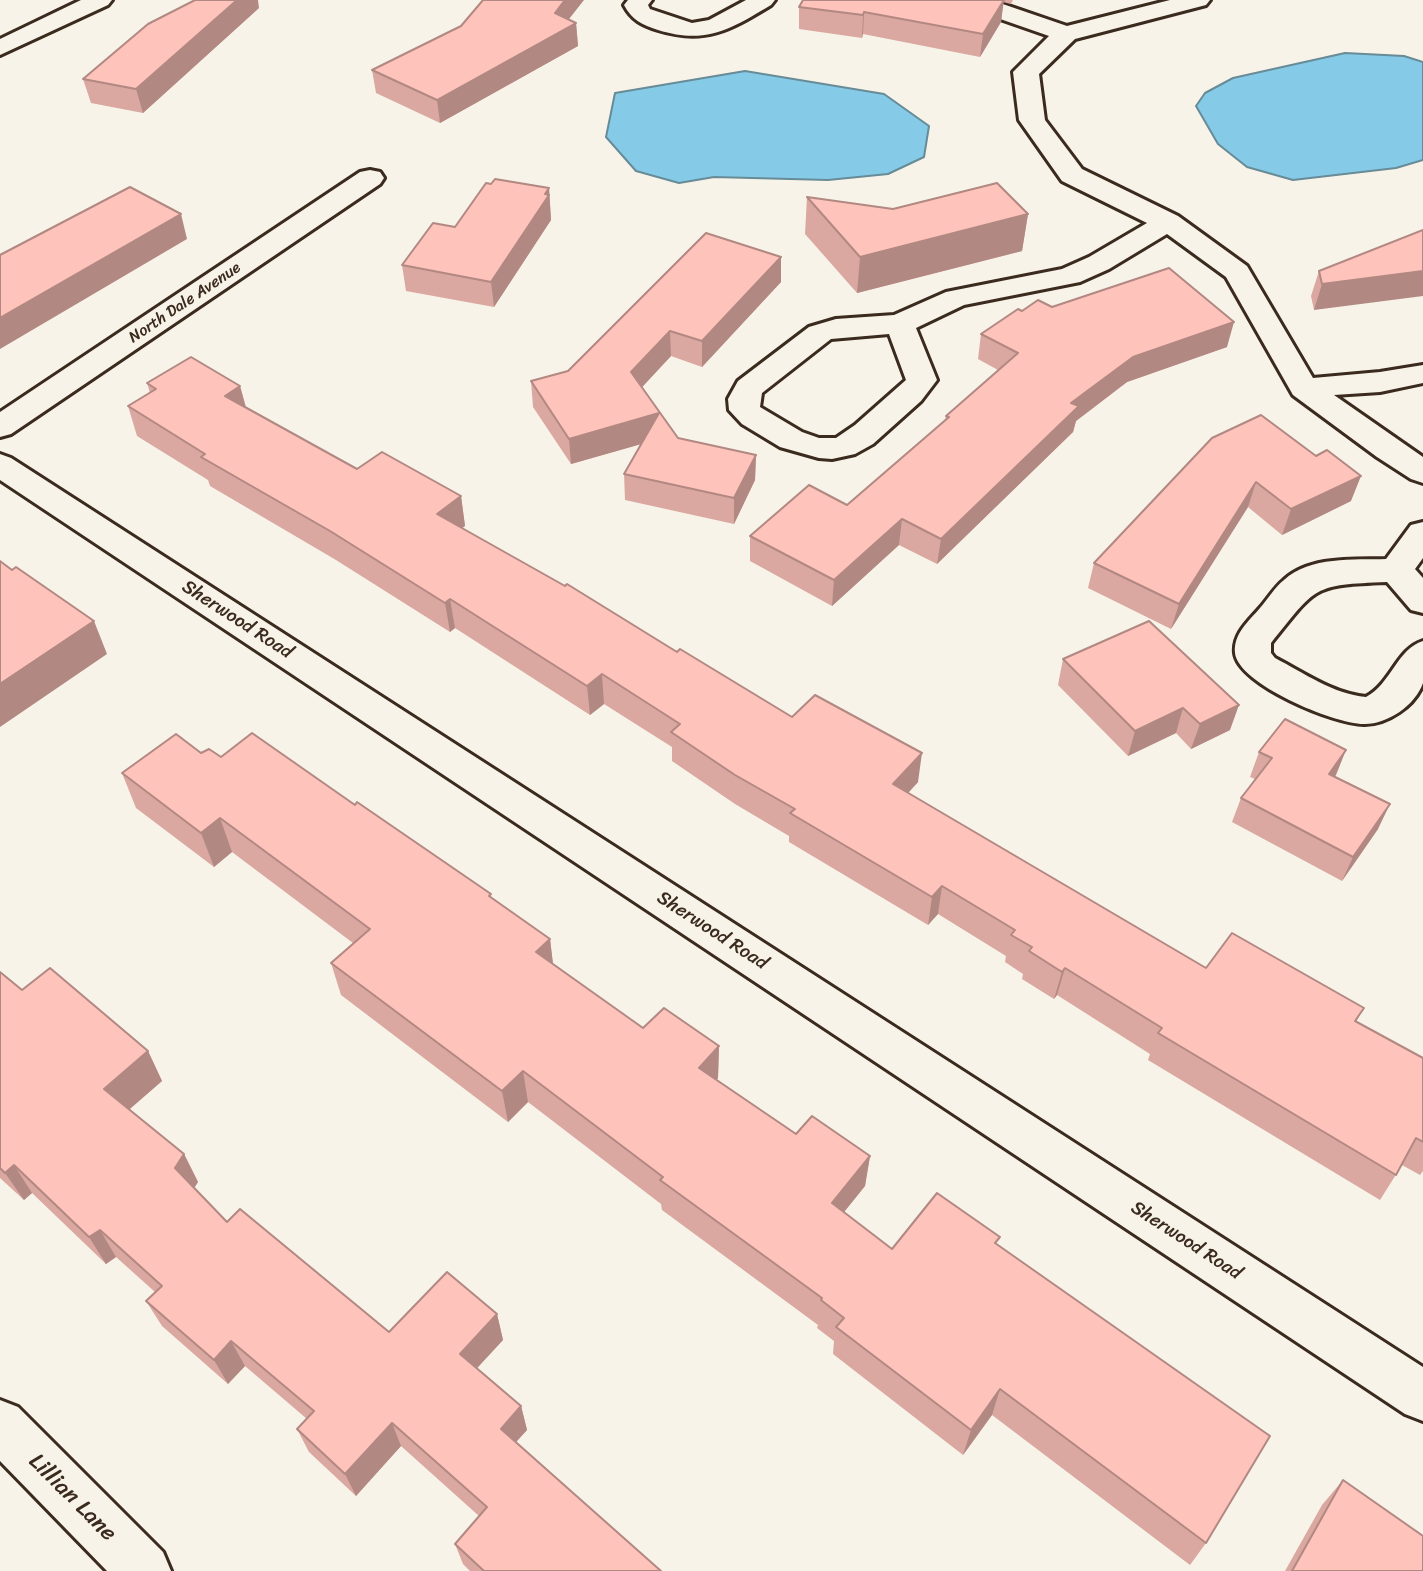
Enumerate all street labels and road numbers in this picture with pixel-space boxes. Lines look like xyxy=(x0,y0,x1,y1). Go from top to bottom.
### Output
street label: North Dale Avenue xyxy=(125,258,245,348)
street label: Sherwood Road xyxy=(177,576,297,664)
street label: Sherwood Road xyxy=(652,887,772,975)
street label: Sherwood Road xyxy=(1126,1197,1246,1285)
street label: Lillian Lane xyxy=(22,1448,122,1548)

